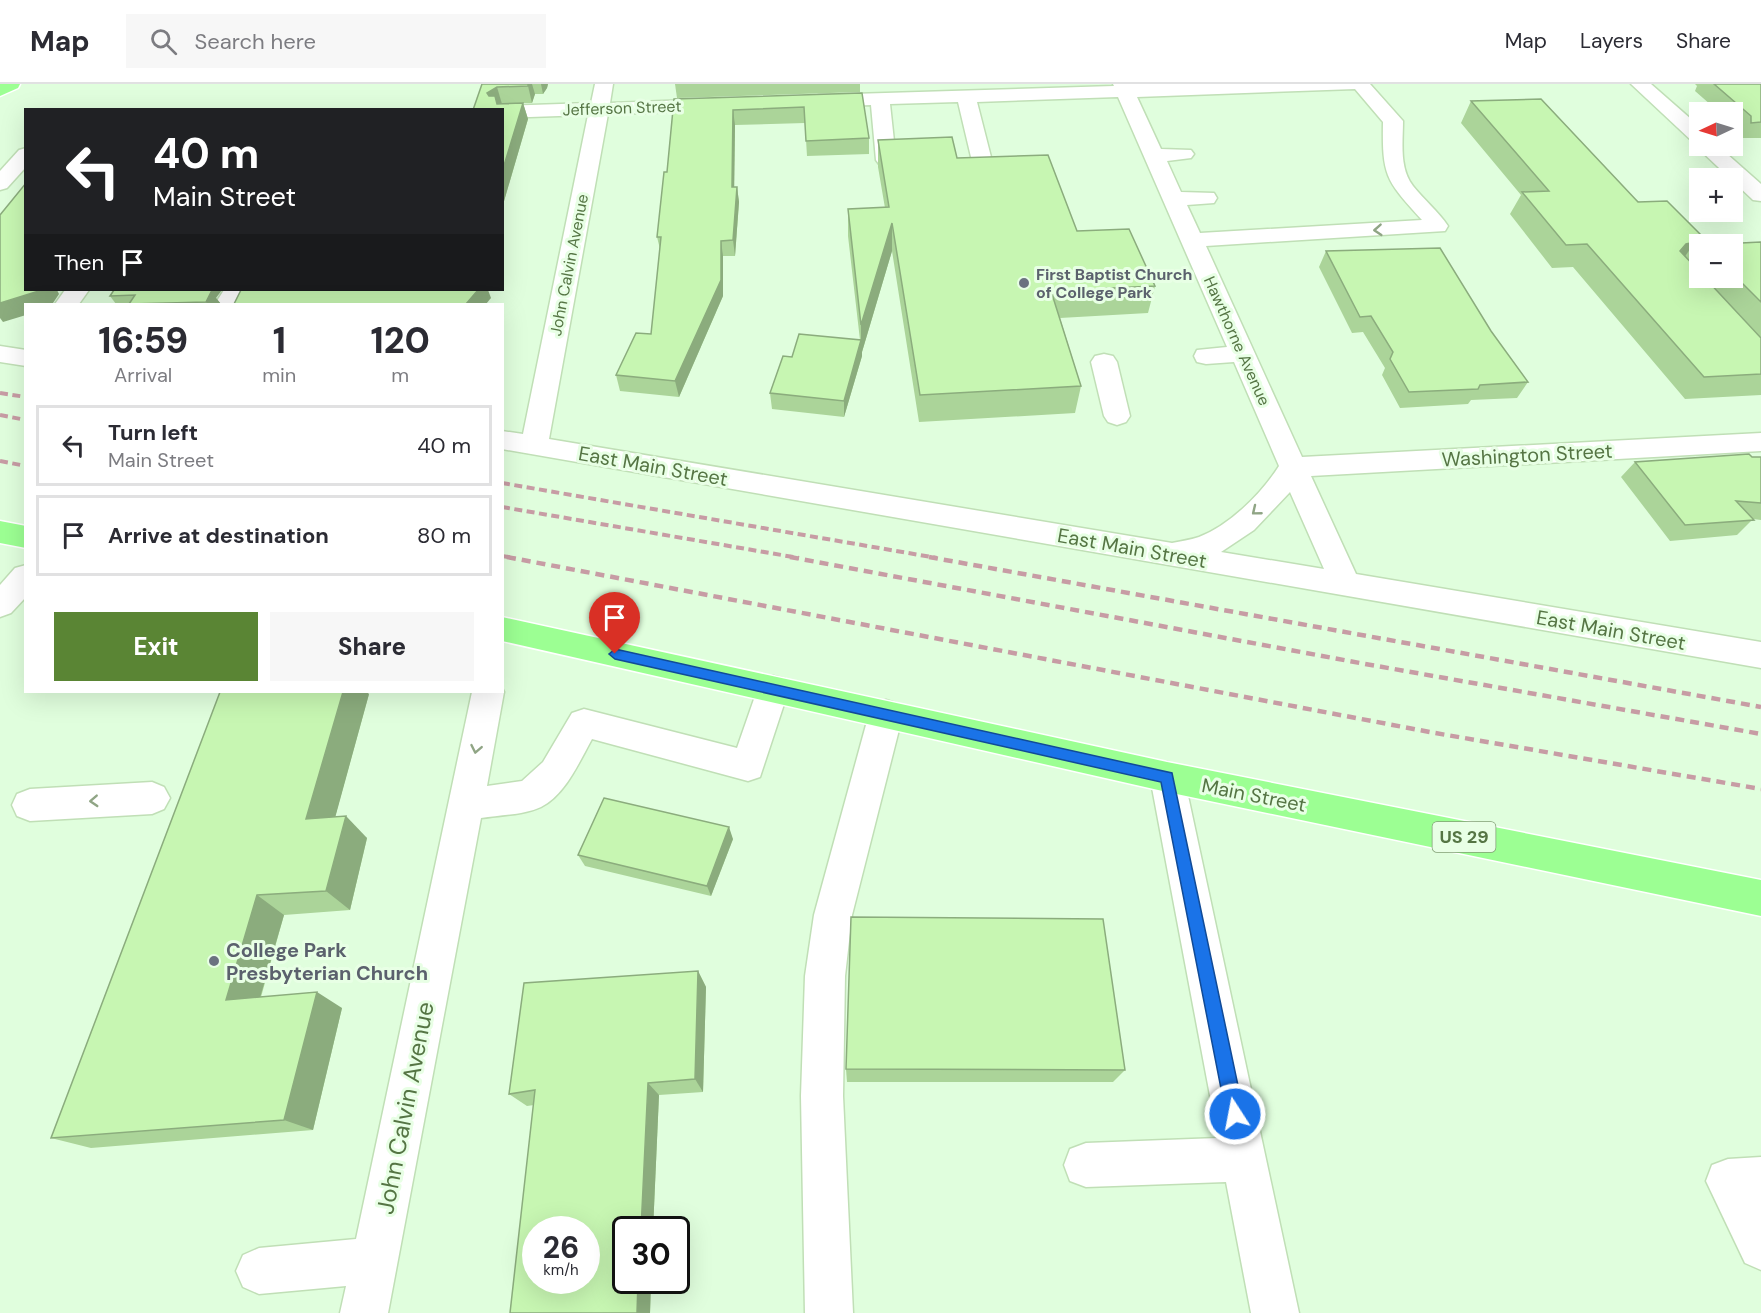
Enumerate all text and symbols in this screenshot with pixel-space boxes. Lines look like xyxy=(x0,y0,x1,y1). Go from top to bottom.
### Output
search box xyxy=(126,14,546,68)
text: Map xyxy=(30,23,90,60)
icon: search xyxy=(147,25,180,58)
text: Search here xyxy=(195,27,316,56)
text: Map xyxy=(1505,27,1547,55)
text: Layers xyxy=(1580,27,1643,55)
text: Share xyxy=(1676,27,1731,55)
street label: Jefferson Street xyxy=(562,95,682,121)
north arrow xyxy=(1689,102,1743,156)
map controls xyxy=(1689,102,1743,288)
text: 40 m xyxy=(153,126,259,181)
icon: left xyxy=(54,132,132,210)
button: + xyxy=(1689,168,1743,222)
text: Main Street xyxy=(153,179,296,214)
street label: John Calvin Avenue xyxy=(545,192,593,338)
one-way arrow xyxy=(1374,223,1383,236)
button: − xyxy=(1689,234,1743,288)
icon: arrive xyxy=(116,246,149,279)
text: Then xyxy=(54,248,104,277)
place label: First Baptist Church of College Park xyxy=(1036,264,1192,303)
street label: Hawthorne Avenue xyxy=(1199,273,1275,409)
marker: First Baptist Church of College Park xyxy=(1017,276,1031,290)
text: 16:59 xyxy=(98,317,188,364)
text: 1 xyxy=(273,317,286,364)
text: 120 xyxy=(370,317,430,364)
text: Arrival xyxy=(114,362,172,388)
text: min xyxy=(262,362,296,388)
text: m xyxy=(391,362,409,388)
text: Turn left xyxy=(108,418,198,447)
icon: left xyxy=(57,429,90,462)
text: 40 m xyxy=(417,431,471,460)
street label: Washington Street xyxy=(1441,438,1613,472)
street label: East Main Street xyxy=(576,440,730,492)
text: Main Street xyxy=(108,447,214,473)
one-way arrow xyxy=(1251,504,1262,515)
icon: arrive xyxy=(57,519,90,552)
text: Arrive at destination xyxy=(108,521,329,550)
text: 80 m xyxy=(417,521,471,550)
street label: East Main Street xyxy=(1055,522,1209,574)
pin xyxy=(589,592,640,654)
icon: arrive xyxy=(598,601,631,634)
street label: East Main Street xyxy=(1534,604,1688,656)
button: Exit xyxy=(54,612,258,681)
button: Share xyxy=(270,612,474,681)
one-way arrow xyxy=(470,744,483,754)
street label: Main Street xyxy=(1200,772,1309,818)
one-way arrow xyxy=(89,794,99,807)
road number: US 29 xyxy=(1432,822,1496,852)
place label: College Park Presbyterian Church xyxy=(226,937,428,986)
marker: College Park Presbyterian Church xyxy=(207,954,221,968)
street label: John Calvin Avenue xyxy=(369,999,441,1217)
position arrow xyxy=(1203,1082,1267,1146)
speed limit sign: 30 xyxy=(612,1216,690,1294)
text: 26 xyxy=(543,1228,579,1267)
text: km/h xyxy=(543,1260,579,1280)

